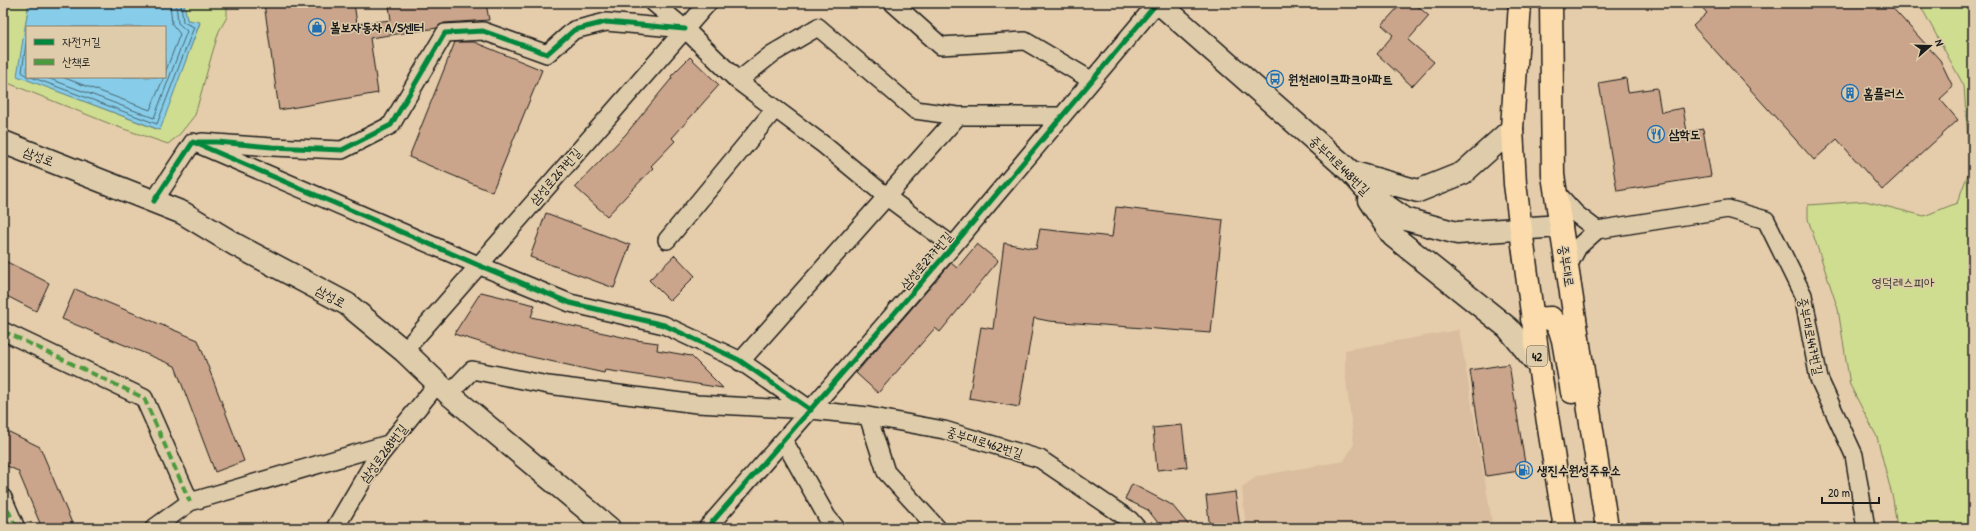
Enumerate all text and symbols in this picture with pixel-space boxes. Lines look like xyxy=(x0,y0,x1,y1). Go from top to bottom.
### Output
shop icon: 볼보자동차 A/S센터 xyxy=(307,17,327,37)
place label: 볼보자동차 A/S센터 xyxy=(330,18,424,36)
legend xyxy=(26,26,166,78)
north arrow xyxy=(1910,26,1950,66)
text: 자전거길 xyxy=(62,33,101,50)
text: N xyxy=(1932,37,1947,48)
text: 산책로 xyxy=(62,53,91,70)
bus stop icon: 원천레이크파크아파트 xyxy=(1265,69,1285,89)
place label: 원천레이크파크아파트 xyxy=(1288,70,1393,88)
building icon: 홈플러스 xyxy=(1840,83,1860,103)
place label: 홈플러스 xyxy=(1863,84,1905,102)
restaurant icon: 삼학도 xyxy=(1646,124,1666,144)
place label: 삼학도 xyxy=(1668,125,1701,143)
street label: 중부대로448번길 xyxy=(1306,131,1374,199)
street label: 삼성로 xyxy=(21,142,57,170)
street label: 삼성로267번길 xyxy=(525,144,585,208)
street label: 삼성로277번길 xyxy=(896,227,956,293)
street label: 중부대로 xyxy=(1555,244,1579,288)
park label: 영덕레스피아 xyxy=(1872,273,1935,291)
street label: 삼성로 xyxy=(313,281,349,311)
street label: 중부대로447번길 xyxy=(1794,296,1828,376)
road number: 42 xyxy=(1527,346,1547,366)
street label: 삼성로268번길 xyxy=(355,420,411,486)
street label: 중부대로462번길 xyxy=(945,422,1025,462)
fuel station icon: 생진수원성주유소 xyxy=(1514,460,1534,480)
place label: 생진수원성주유소 xyxy=(1536,461,1621,479)
scale bar xyxy=(1822,479,1879,505)
text: 20 m xyxy=(1828,484,1850,501)

